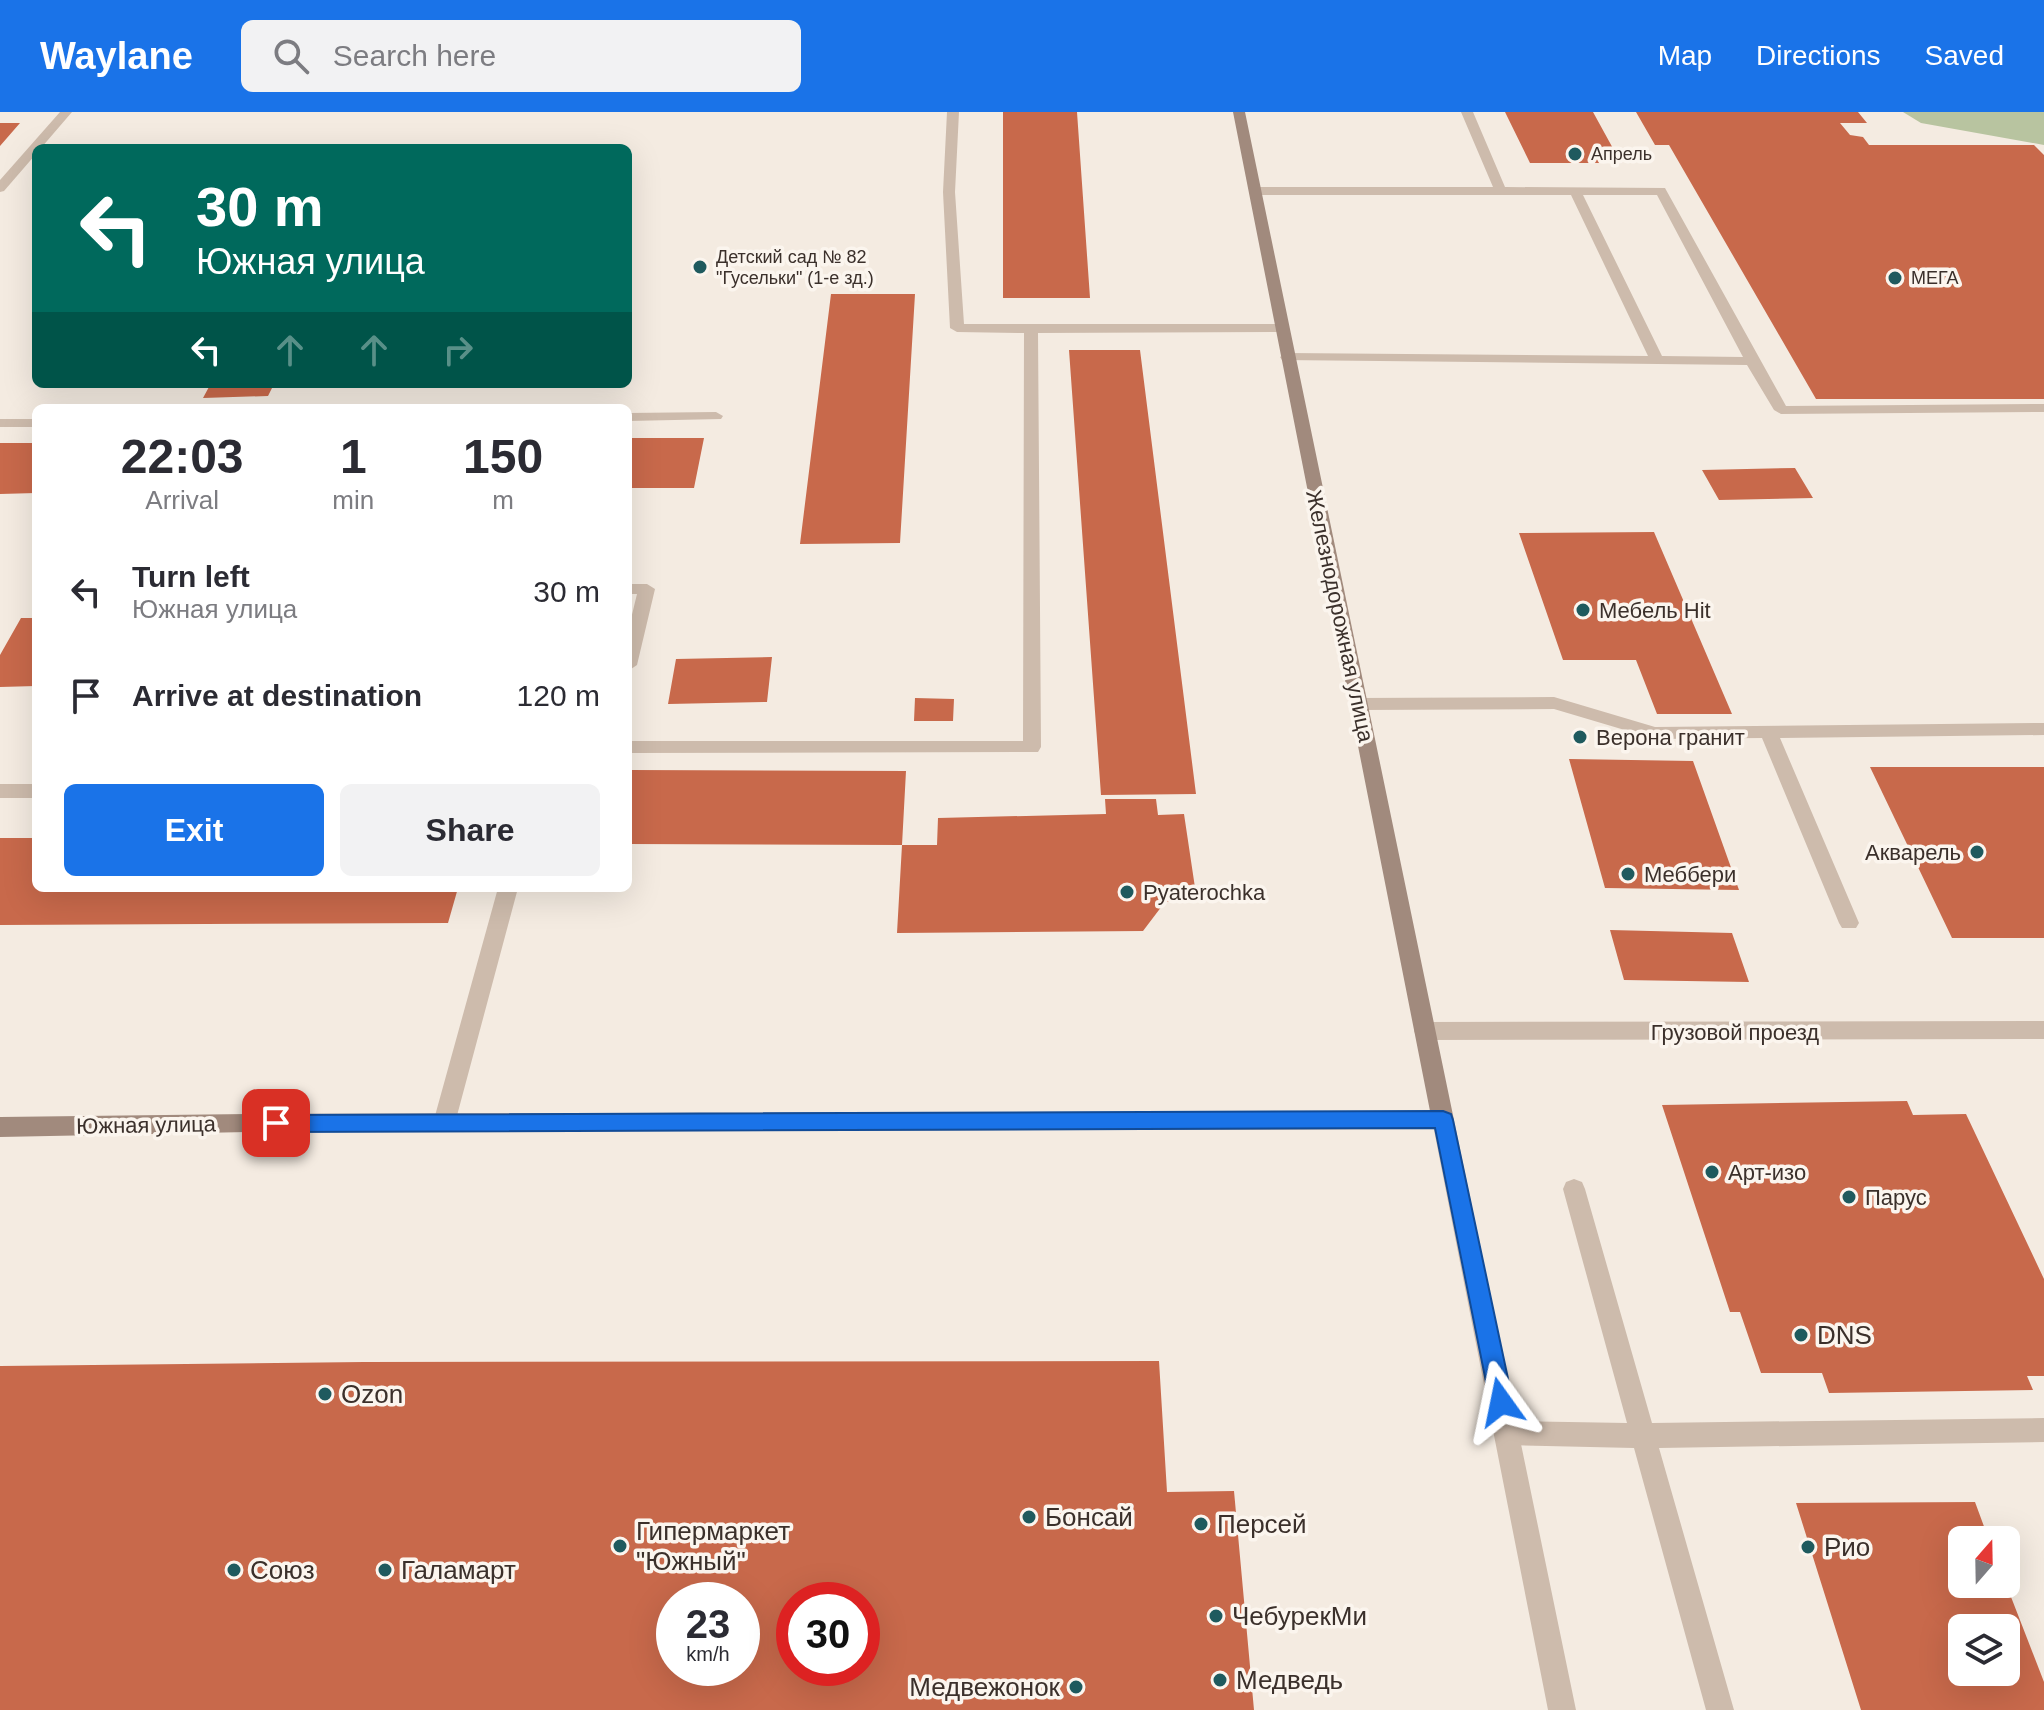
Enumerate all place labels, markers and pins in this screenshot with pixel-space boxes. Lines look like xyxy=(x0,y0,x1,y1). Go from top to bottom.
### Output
place label: Апрель xyxy=(1591,144,1652,164)
marker: Апрель xyxy=(1566,145,1584,163)
place label: Детский сад № 82 "Гусельки" (1-е зд.) xyxy=(716,247,874,288)
marker: Детский сад № 82 "Гусельки" (1-е зд.) xyxy=(691,258,709,276)
place label: МЕГА xyxy=(1911,268,1959,288)
marker: МЕГА xyxy=(1886,269,1904,287)
place label: Мебель Hit xyxy=(1599,598,1711,623)
marker: Мебель Hit xyxy=(1574,601,1592,619)
place label: Верона гранит xyxy=(1596,725,1745,750)
marker: Верона гранит xyxy=(1571,728,1589,746)
place label: Акварель xyxy=(1865,840,1961,865)
marker: Акварель xyxy=(1968,843,1986,861)
place label: Меббери xyxy=(1644,862,1736,887)
marker: Меббери xyxy=(1619,865,1637,883)
place label: Pyaterochka xyxy=(1143,880,1266,905)
marker: Pyaterochka xyxy=(1118,883,1136,901)
pin xyxy=(242,1089,310,1157)
place label: Арт-изо xyxy=(1728,1160,1806,1185)
marker: Арт-изо xyxy=(1703,1163,1721,1181)
place label: Парус xyxy=(1865,1185,1927,1210)
marker: Парус xyxy=(1840,1188,1858,1206)
place label: DNS xyxy=(1817,1320,1872,1350)
marker: DNS xyxy=(1792,1326,1810,1344)
place label: Ozon xyxy=(341,1379,403,1409)
marker: Ozon xyxy=(316,1385,334,1403)
place label: Бонсай xyxy=(1045,1502,1133,1532)
marker: Бонсай xyxy=(1020,1508,1038,1526)
place label: Персей xyxy=(1217,1509,1307,1539)
marker: Персей xyxy=(1192,1515,1210,1533)
place label: Гипермаркет "Южный" xyxy=(636,1516,790,1576)
place label: Рио xyxy=(1824,1532,1870,1562)
marker: Гипермаркет "Южный" xyxy=(611,1537,629,1555)
marker: Рио xyxy=(1799,1538,1817,1556)
place label: Союз xyxy=(250,1555,315,1585)
place label: Галамарт xyxy=(401,1555,516,1585)
marker: Союз xyxy=(225,1561,243,1579)
marker: Галамарт xyxy=(376,1561,394,1579)
place label: ЧебурекМи xyxy=(1232,1601,1367,1631)
marker: ЧебурекМи xyxy=(1207,1607,1225,1625)
place label: Медведь xyxy=(1236,1665,1343,1695)
marker: Медведь xyxy=(1211,1671,1229,1689)
place label: Медвежонок xyxy=(909,1672,1061,1702)
marker: Медвежонок xyxy=(1067,1678,1085,1696)

